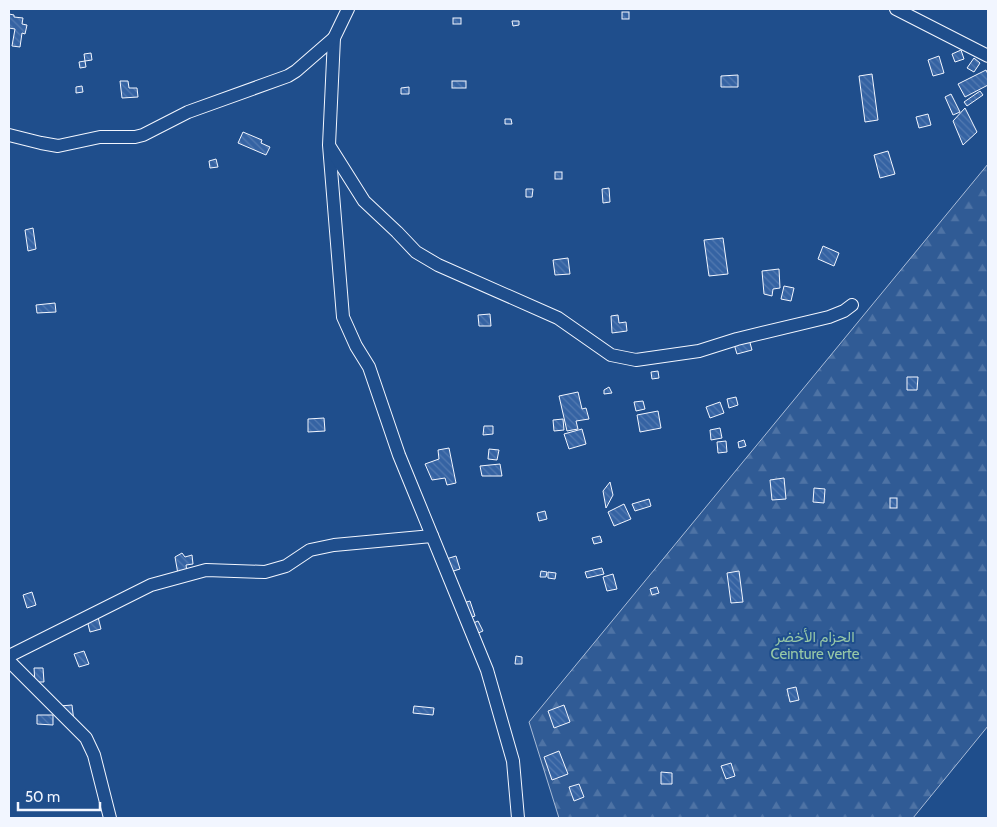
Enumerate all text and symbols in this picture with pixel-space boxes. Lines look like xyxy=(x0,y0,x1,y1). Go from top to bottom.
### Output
park label: الحزام الأخضر Ceinture verte xyxy=(770,628,860,663)
scale bar xyxy=(18,780,100,812)
text: 50 m xyxy=(25,788,60,806)

